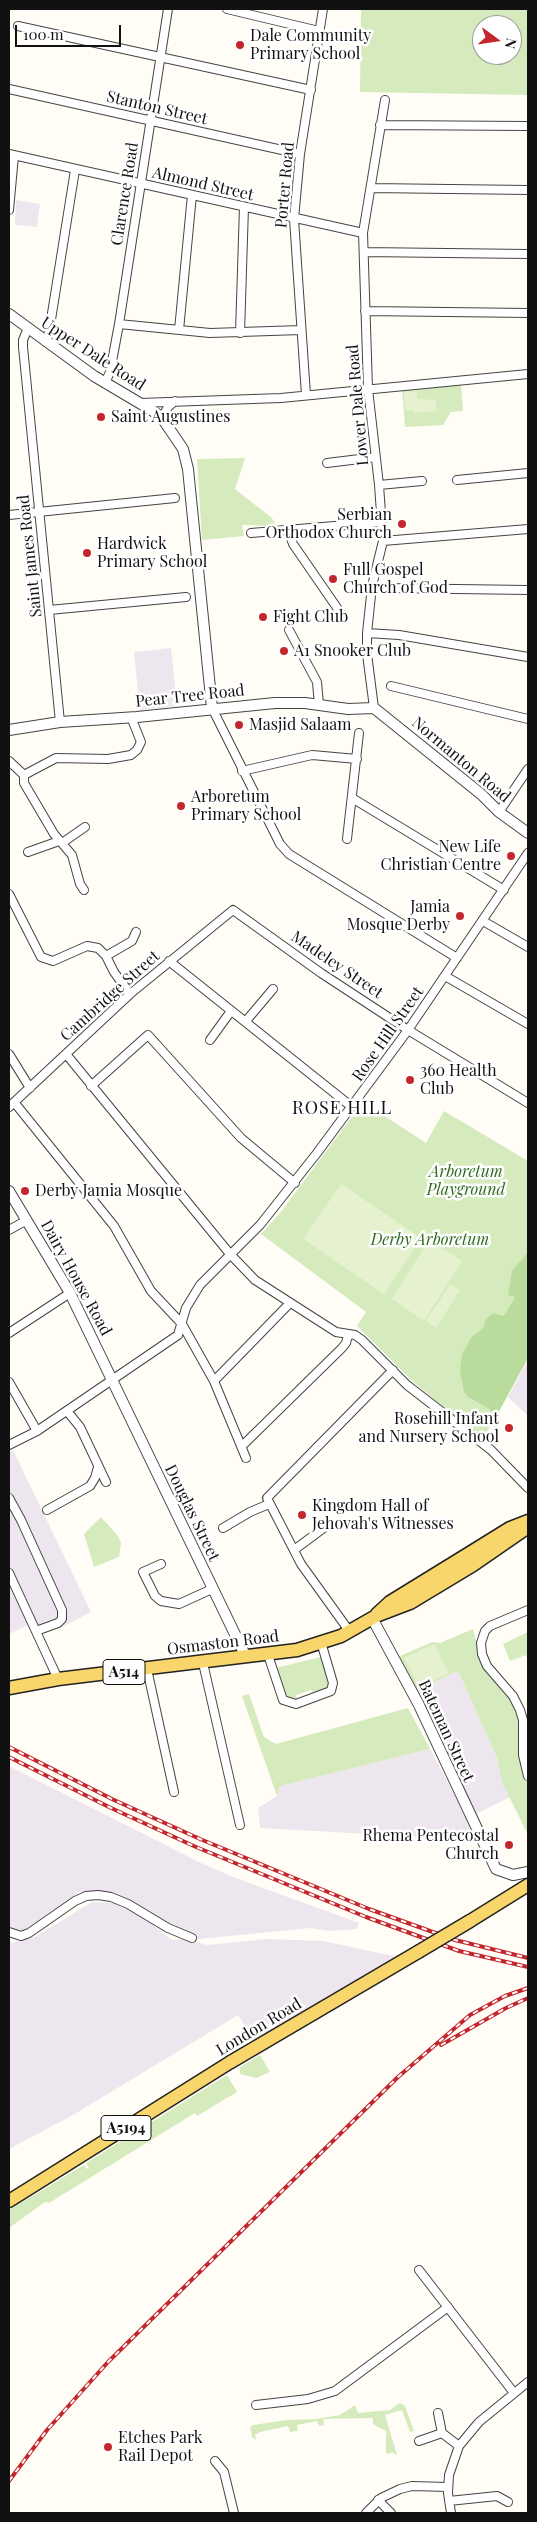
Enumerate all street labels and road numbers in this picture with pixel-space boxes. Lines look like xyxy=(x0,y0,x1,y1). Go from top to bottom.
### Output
street label: Stanton Street xyxy=(105,87,209,129)
street label: Clarence Road xyxy=(107,141,143,247)
street label: Porter Road xyxy=(272,141,298,229)
street label: Almond Street xyxy=(150,163,256,205)
street label: Upper Dale Road xyxy=(37,313,149,395)
street label: Lower Dale Road xyxy=(343,343,373,467)
street label: Saint James Road xyxy=(14,494,46,618)
street label: Pear Tree Road xyxy=(134,681,246,711)
street label: Normanton Road xyxy=(408,713,514,807)
street label: Madeley Street xyxy=(287,927,387,1003)
street label: Cambridge Street xyxy=(57,947,163,1045)
street label: Rose Hill Street xyxy=(348,983,428,1085)
street label: Dairy House Road xyxy=(36,1217,116,1339)
street label: Douglas Street xyxy=(160,1462,224,1564)
street label: Osmaston Road xyxy=(166,1627,280,1659)
road number: A514 xyxy=(103,1660,145,1684)
street label: Bateman Street xyxy=(414,1677,478,1785)
street label: London Road xyxy=(213,1994,305,2060)
road number: A5194 xyxy=(101,2116,151,2140)

